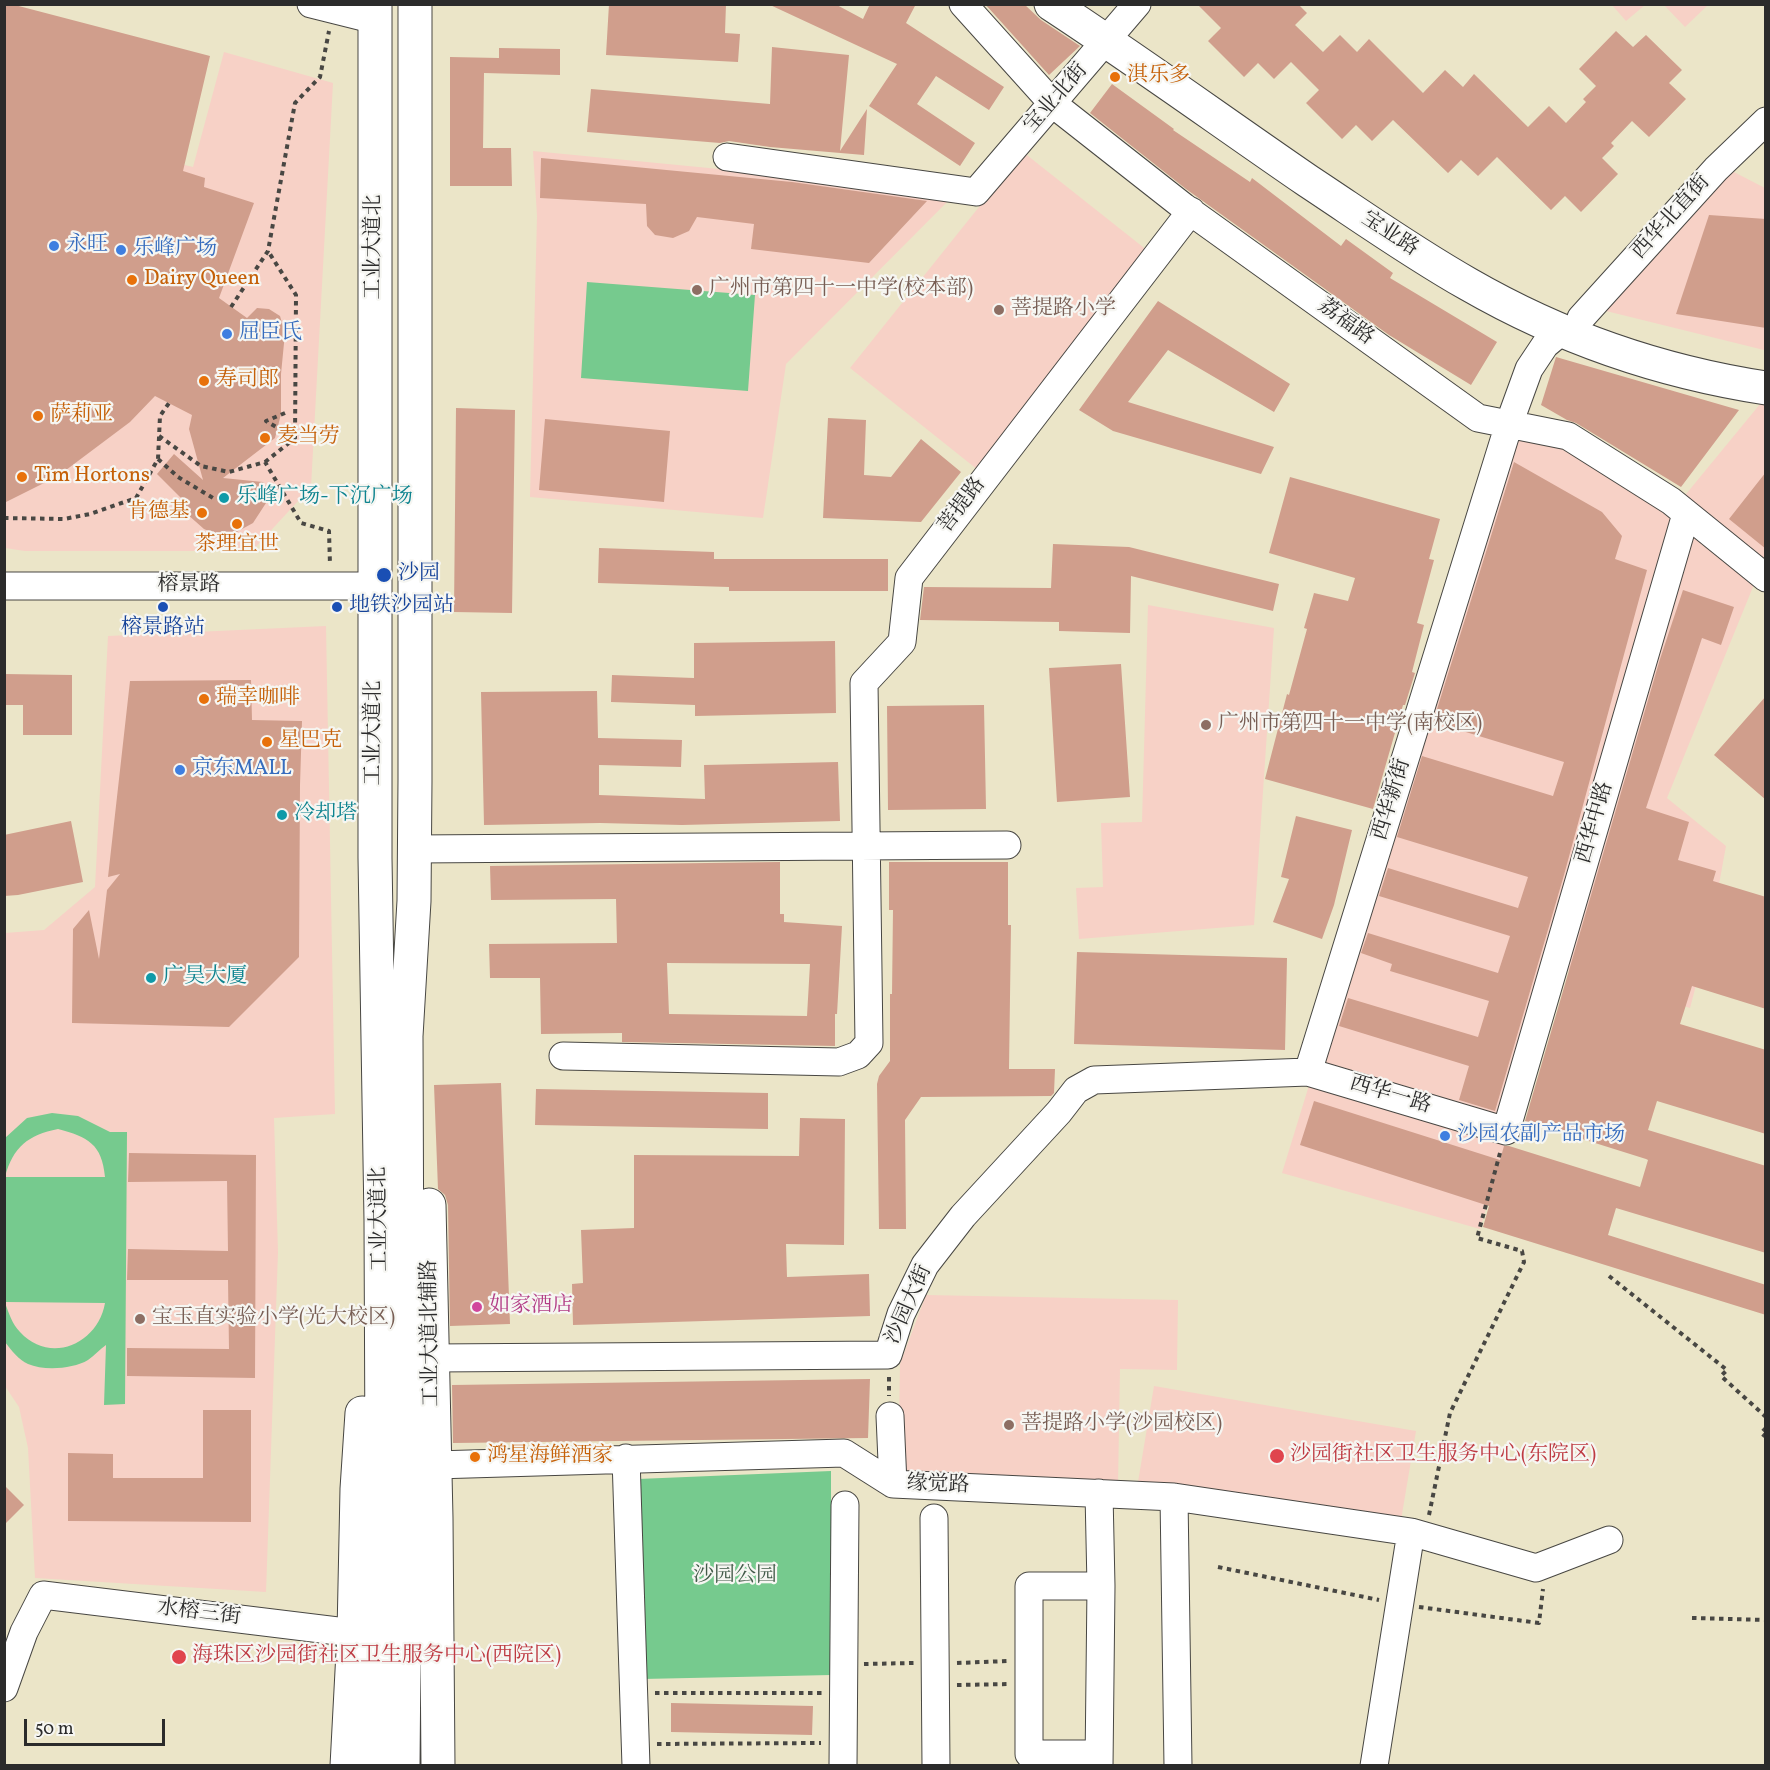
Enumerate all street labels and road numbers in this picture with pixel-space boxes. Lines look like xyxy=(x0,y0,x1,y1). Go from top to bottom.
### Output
street label: 宝业北街 xyxy=(1020,59,1094,139)
street label: 西华北直街 xyxy=(1628,171,1716,265)
street label: 工业大道北 xyxy=(362,195,388,299)
street label: 宝业路 xyxy=(1356,207,1422,263)
street label: 荔福路 xyxy=(1312,294,1378,352)
street label: 菩提路 xyxy=(934,473,992,539)
street label: 榕景路 xyxy=(158,573,220,599)
street label: 工业大道北 xyxy=(362,681,388,785)
street label: 西华新街 xyxy=(1369,756,1417,844)
street label: 西华中路 xyxy=(1572,779,1620,867)
street label: 西华一路 xyxy=(1346,1072,1434,1120)
street label: 工业大道北 xyxy=(367,1166,395,1272)
street label: 工业大道北辅路 xyxy=(418,1259,446,1407)
street label: 沙园大街 xyxy=(881,1262,939,1348)
street label: 缘觉路 xyxy=(906,1472,970,1500)
street label: 水榕三街 xyxy=(156,1596,242,1632)

